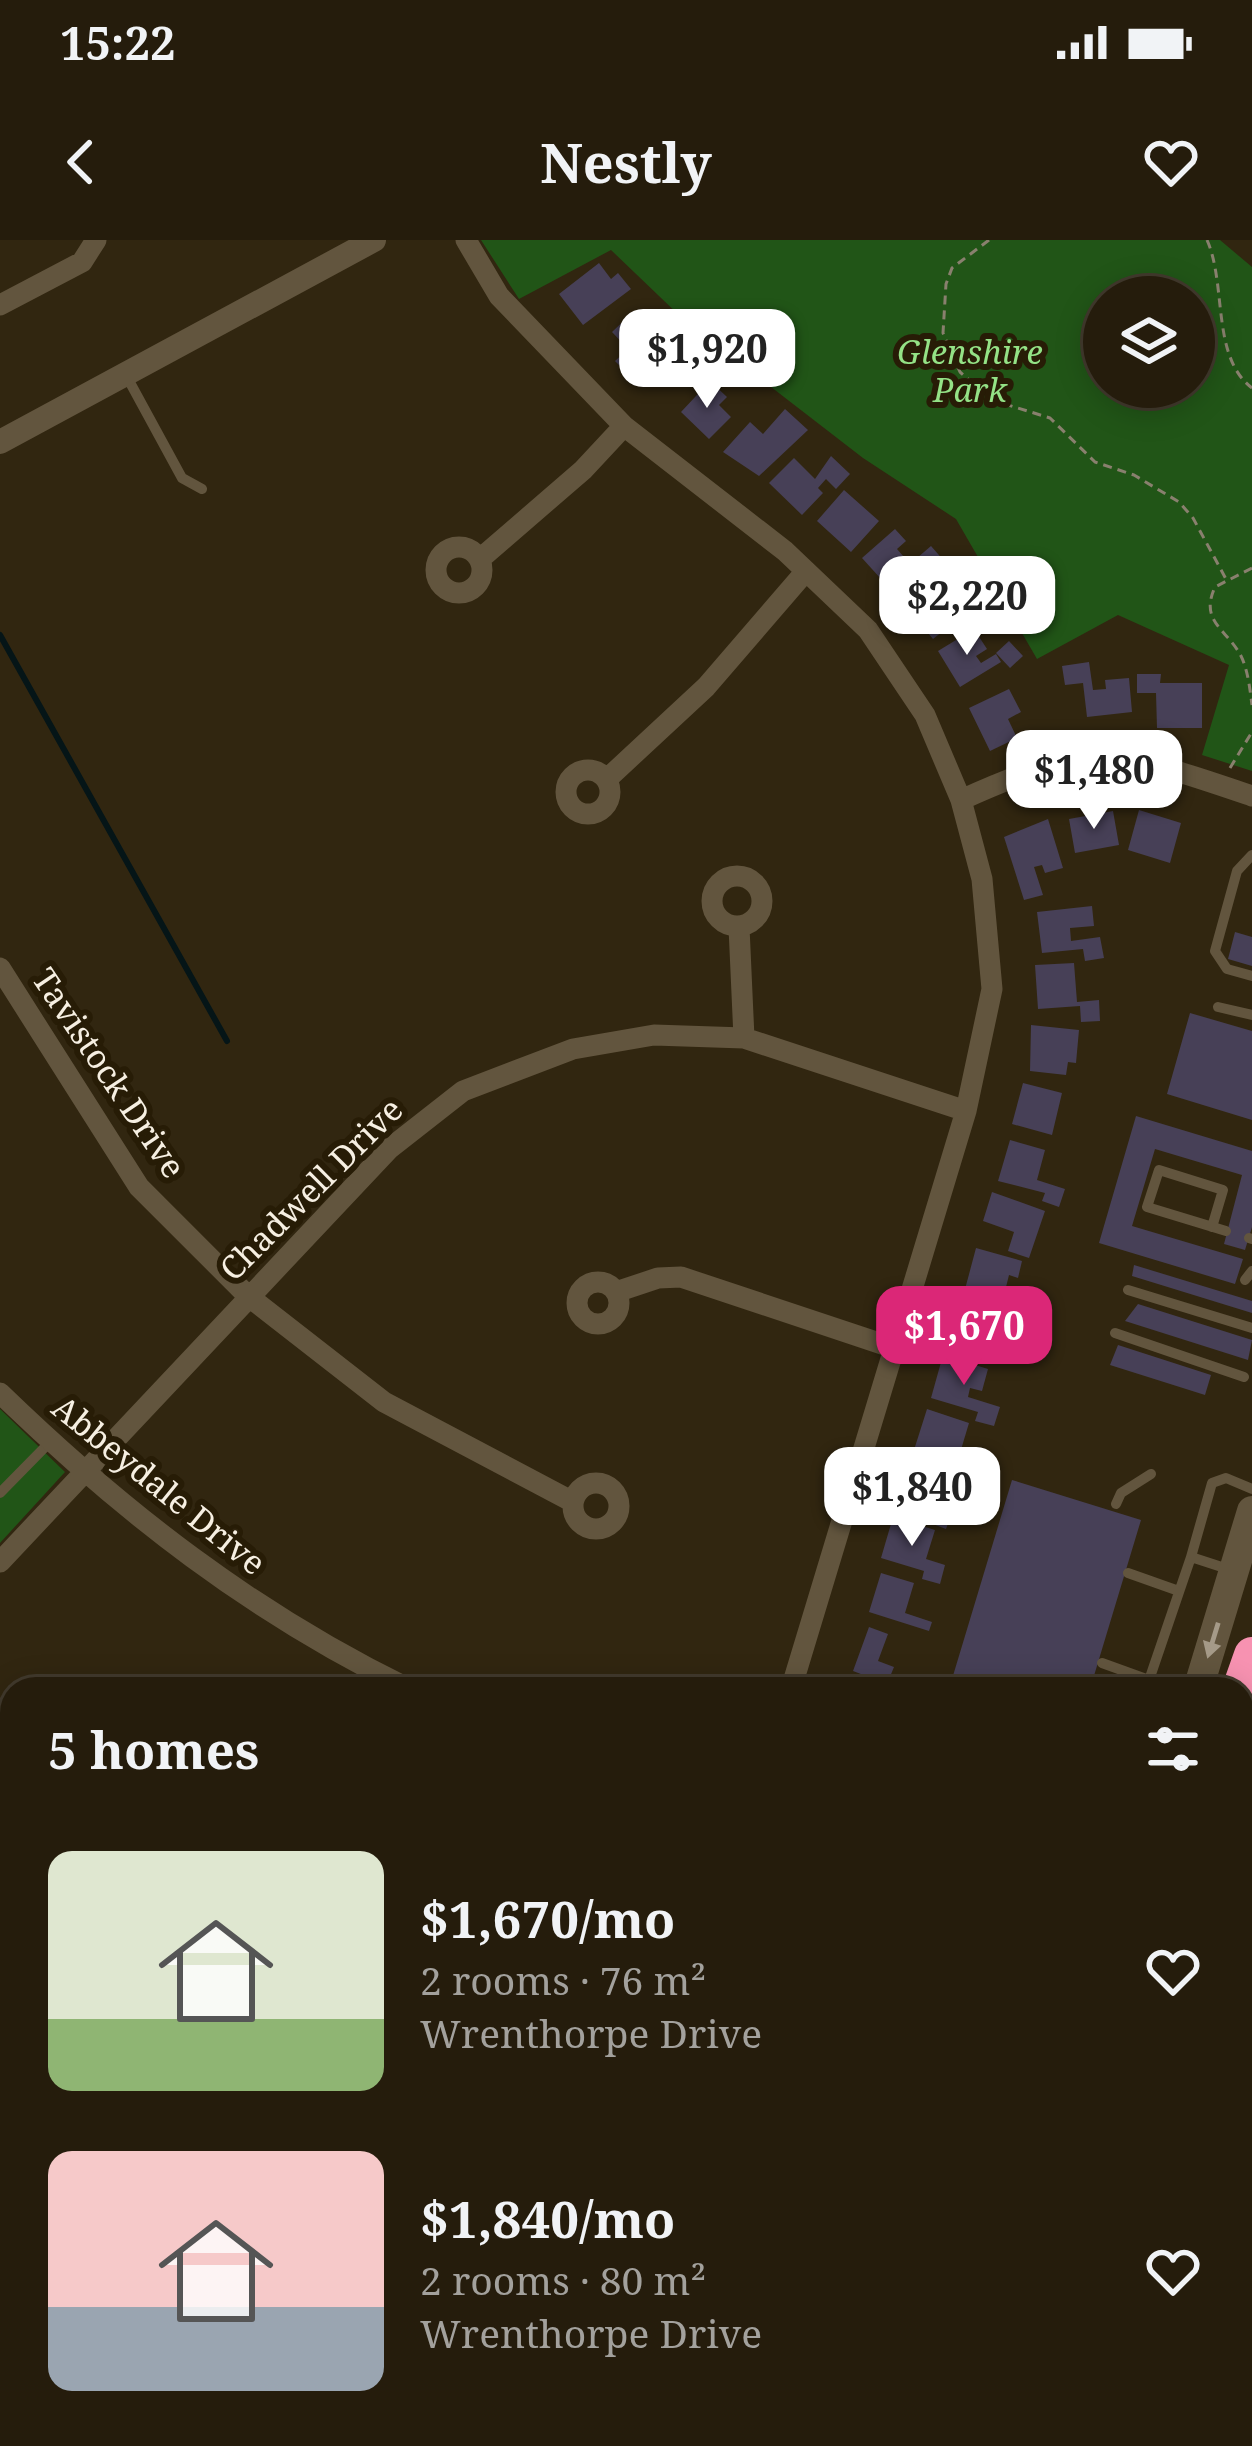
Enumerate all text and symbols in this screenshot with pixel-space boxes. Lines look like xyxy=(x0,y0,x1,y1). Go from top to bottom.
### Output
text: 15:22 xyxy=(60,12,175,73)
text: Nestly xyxy=(540,125,712,199)
icon: back xyxy=(48,129,114,195)
icon: heart xyxy=(1138,129,1204,195)
map controls xyxy=(1083,276,1215,408)
button: layers xyxy=(1083,276,1215,408)
pin: $1,920 xyxy=(609,309,805,411)
text: $1,920 xyxy=(646,321,768,374)
park label: Glenshire Park xyxy=(897,329,1043,412)
pin: $2,220 xyxy=(869,556,1065,658)
text: $2,220 xyxy=(906,568,1028,621)
pin: $1,480 xyxy=(996,730,1192,832)
text: $1,480 xyxy=(1033,742,1155,795)
street label: Tavistock Drive xyxy=(23,959,196,1186)
street label: Chadwell Drive xyxy=(209,1087,412,1290)
pin: $1,670 xyxy=(866,1286,1062,1388)
text: $1,670 xyxy=(903,1298,1025,1351)
street label: Abbeydale Drive xyxy=(43,1385,275,1585)
pin: $1,840 xyxy=(814,1447,1010,1549)
text: $1,840 xyxy=(851,1459,973,1512)
one-way arrow xyxy=(1202,1622,1221,1659)
text: 5 homes xyxy=(48,1714,259,1784)
icon: filters xyxy=(1140,1716,1206,1782)
text: $1,670/mo xyxy=(420,1883,675,1953)
icon: home xyxy=(144,1899,288,2043)
icon: heart xyxy=(1140,1938,1206,2004)
text: 2 rooms · 76 m² xyxy=(420,1953,706,2006)
text: Wrenthorpe Drive xyxy=(420,2006,762,2059)
text: $1,840/mo xyxy=(420,2183,675,2253)
icon: home xyxy=(144,2199,288,2343)
icon: heart xyxy=(1140,2238,1206,2304)
text: 2 rooms · 80 m² xyxy=(420,2253,706,2306)
text: Wrenthorpe Drive xyxy=(420,2306,762,2359)

